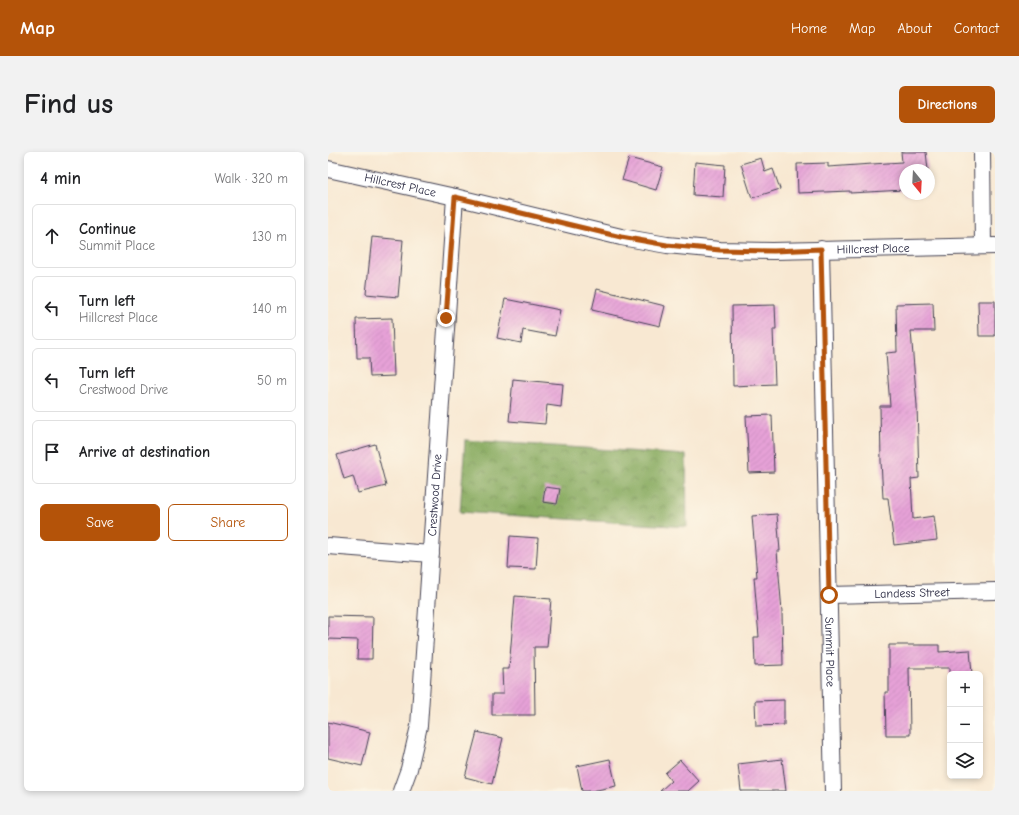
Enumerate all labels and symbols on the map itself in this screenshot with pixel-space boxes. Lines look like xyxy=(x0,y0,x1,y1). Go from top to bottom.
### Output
north arrow xyxy=(899,164,935,200)
street label: Hillcrest Place xyxy=(363,170,437,200)
street label: Hillcrest Place xyxy=(837,241,910,257)
route end xyxy=(437,309,455,327)
street label: Crestwood Drive xyxy=(425,454,444,537)
street label: Landess Street xyxy=(874,585,950,601)
route start xyxy=(820,586,838,604)
street label: Summit Place xyxy=(822,617,838,687)

